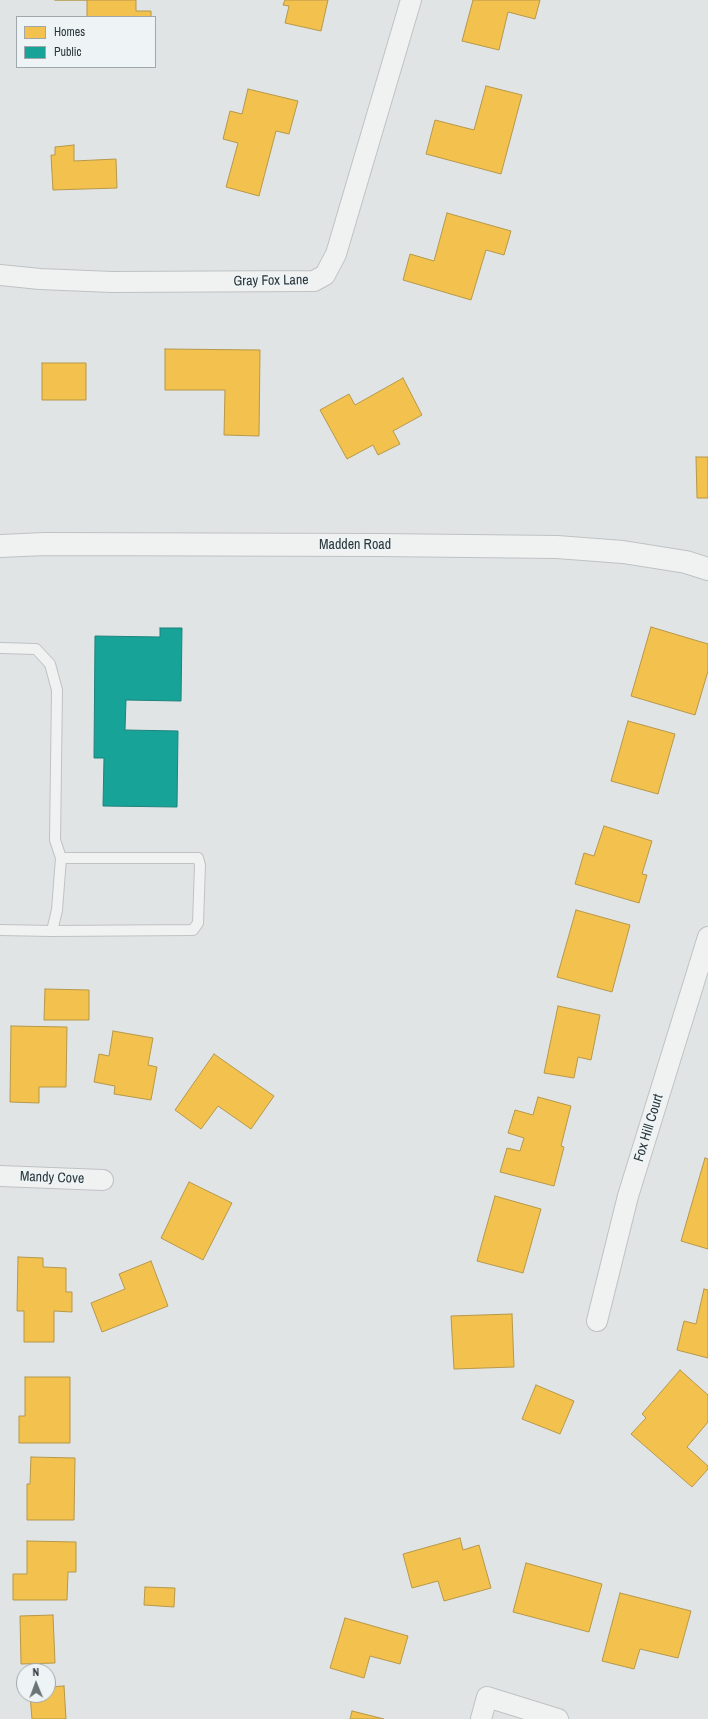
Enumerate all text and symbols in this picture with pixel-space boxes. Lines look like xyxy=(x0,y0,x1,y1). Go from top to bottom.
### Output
legend xyxy=(16,16,156,68)
text: Homes xyxy=(54,24,85,40)
text: Public xyxy=(54,44,81,60)
street label: Gray Fox Lane xyxy=(233,272,309,290)
street label: Madden Road xyxy=(319,537,391,553)
street label: Fox Hill Court xyxy=(631,1092,667,1164)
street label: Mandy Cove xyxy=(20,1168,84,1188)
north arrow xyxy=(16,1663,56,1703)
text: N xyxy=(32,1665,39,1679)

